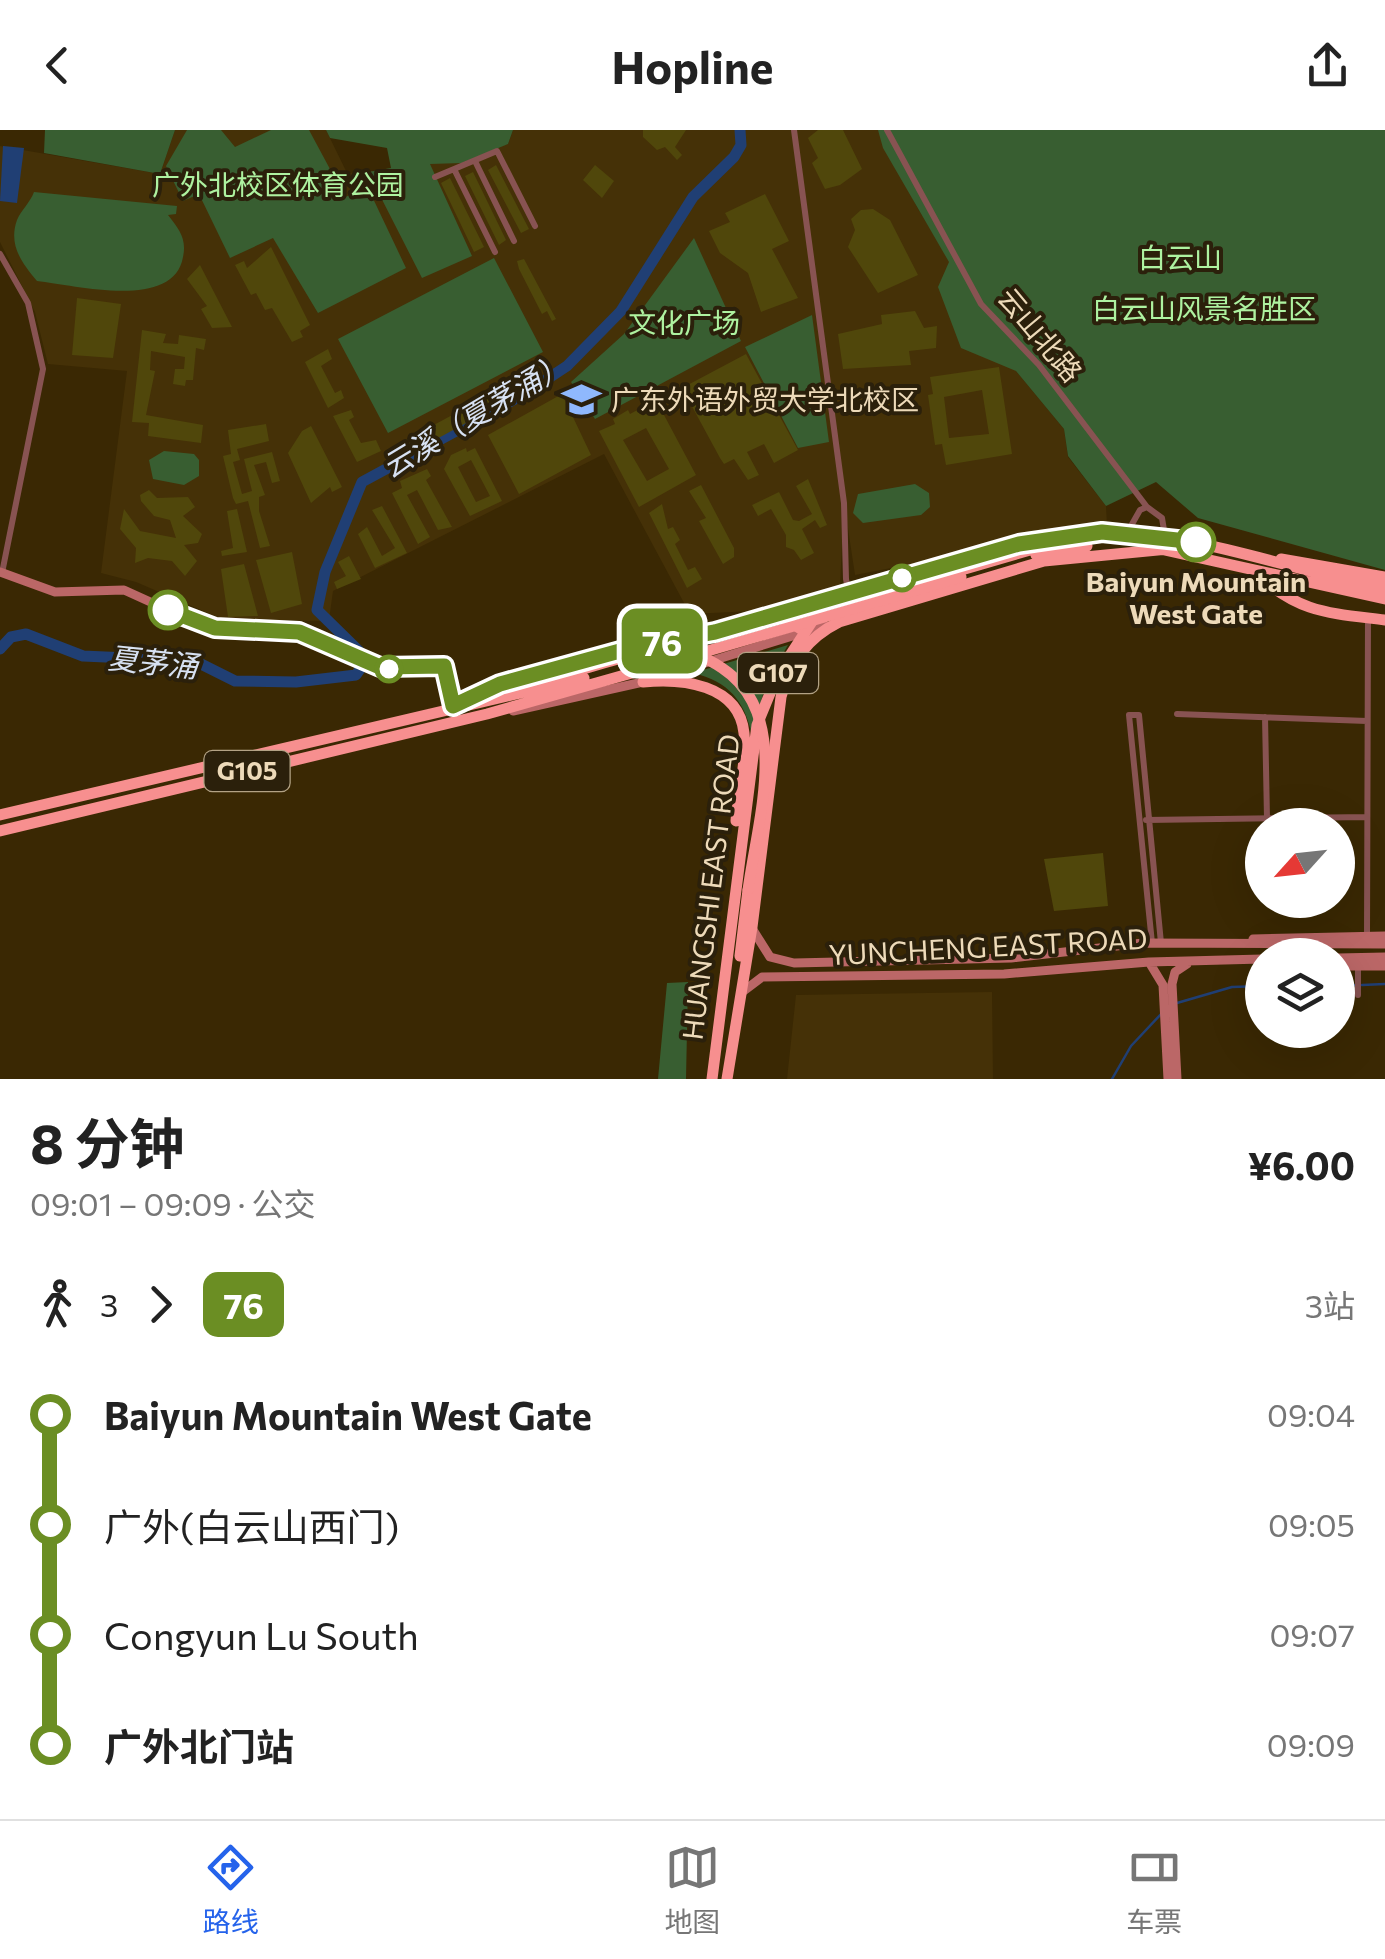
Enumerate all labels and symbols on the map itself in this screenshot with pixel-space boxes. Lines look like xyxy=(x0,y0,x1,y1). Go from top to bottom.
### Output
park label: 广外北校区体育公园 xyxy=(152,167,404,201)
park label: 白云山 xyxy=(1138,240,1222,274)
street label: 云山北路 xyxy=(992,281,1090,388)
park label: 白云山风景名胜区 xyxy=(1092,291,1316,325)
park label: 文化广场 xyxy=(628,305,740,339)
water label: 云溪（夏茅涌） xyxy=(374,344,573,484)
school or university icon: 广东外语外贸大学北校区 xyxy=(560,379,602,421)
place label: 广东外语外贸大学北校区 xyxy=(611,382,919,416)
marker: Baiyun Mountain West Gate xyxy=(1177,523,1215,561)
place label: Baiyun Mountain West Gate xyxy=(1086,564,1306,630)
unlabelled marker xyxy=(889,565,915,591)
unlabelled marker xyxy=(149,591,187,629)
line badge: 76 xyxy=(617,608,707,674)
water label: 夏茅涌 xyxy=(107,637,203,684)
road number: G107 xyxy=(738,653,818,693)
unlabelled marker xyxy=(376,656,402,682)
street label: HUANGSHI EAST ROAD xyxy=(674,732,746,1042)
road number: G105 xyxy=(204,751,290,791)
north arrow xyxy=(1245,808,1355,918)
street label: YUNCHENG EAST ROAD xyxy=(828,921,1148,971)

